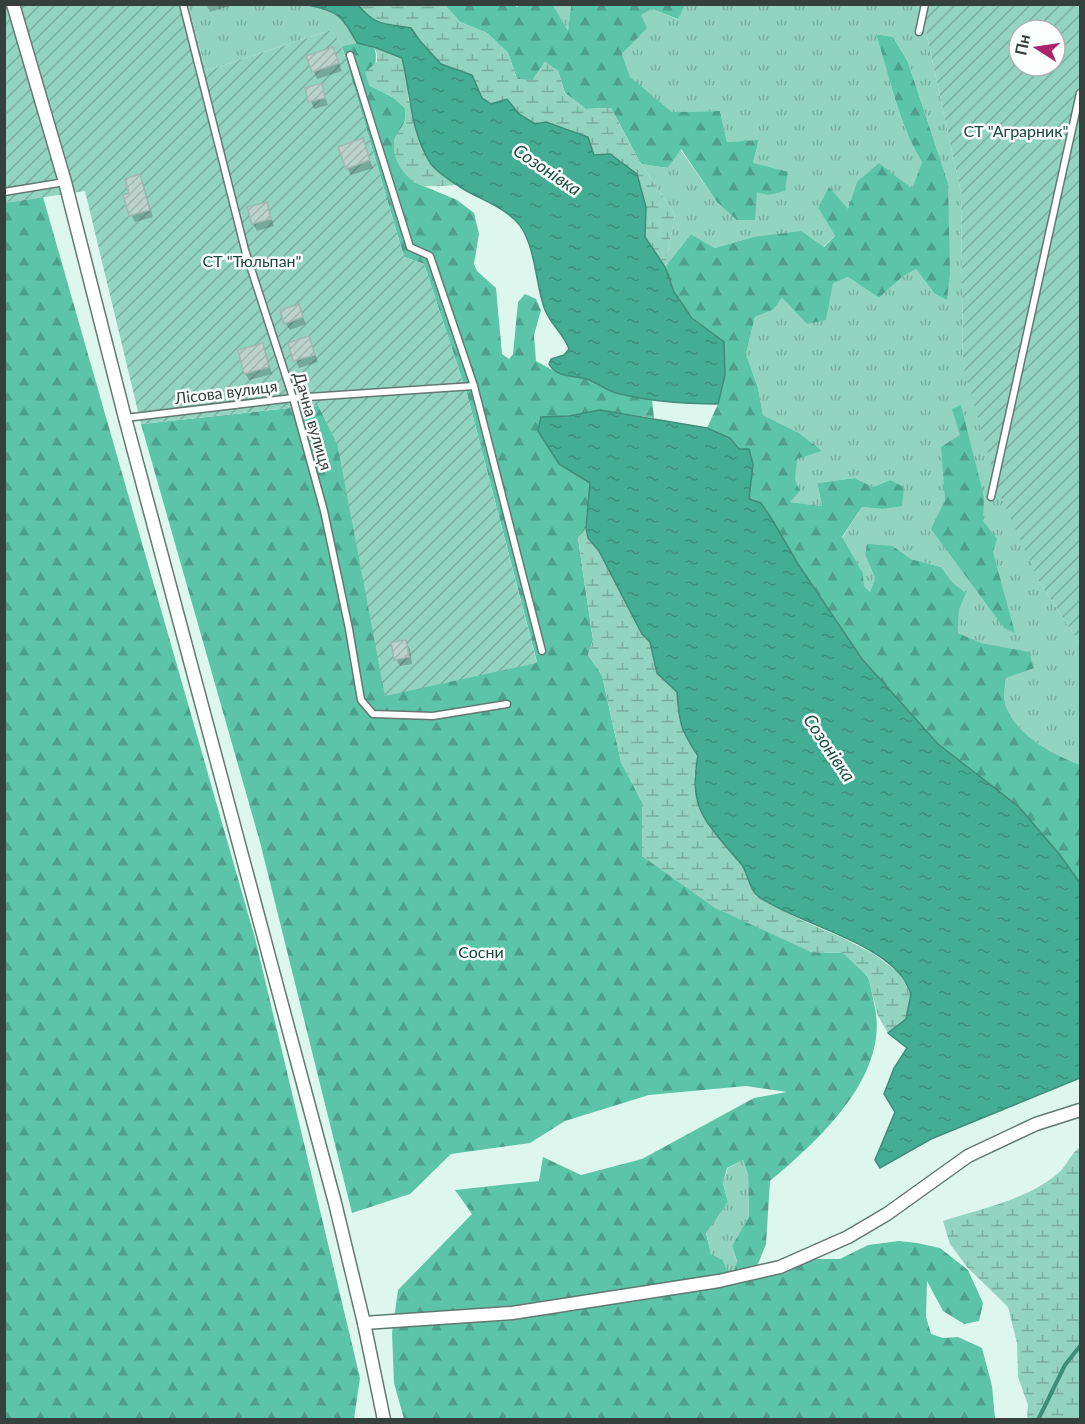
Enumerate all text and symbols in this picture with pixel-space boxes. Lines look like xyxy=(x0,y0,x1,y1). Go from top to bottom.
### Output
north arrow xyxy=(1007,18,1067,78)
text: Пн xyxy=(1010,33,1033,57)
park label: СТ "Аграрник" xyxy=(964,121,1068,140)
water label: Созонівка xyxy=(509,139,586,200)
park label: СТ "Тюльпан" xyxy=(202,251,302,270)
street label: Дачна вулиця xyxy=(290,370,337,472)
street label: Лісова вулиця xyxy=(173,376,278,407)
water label: Созонівка xyxy=(799,709,860,786)
park label: Сосни xyxy=(458,942,504,961)

